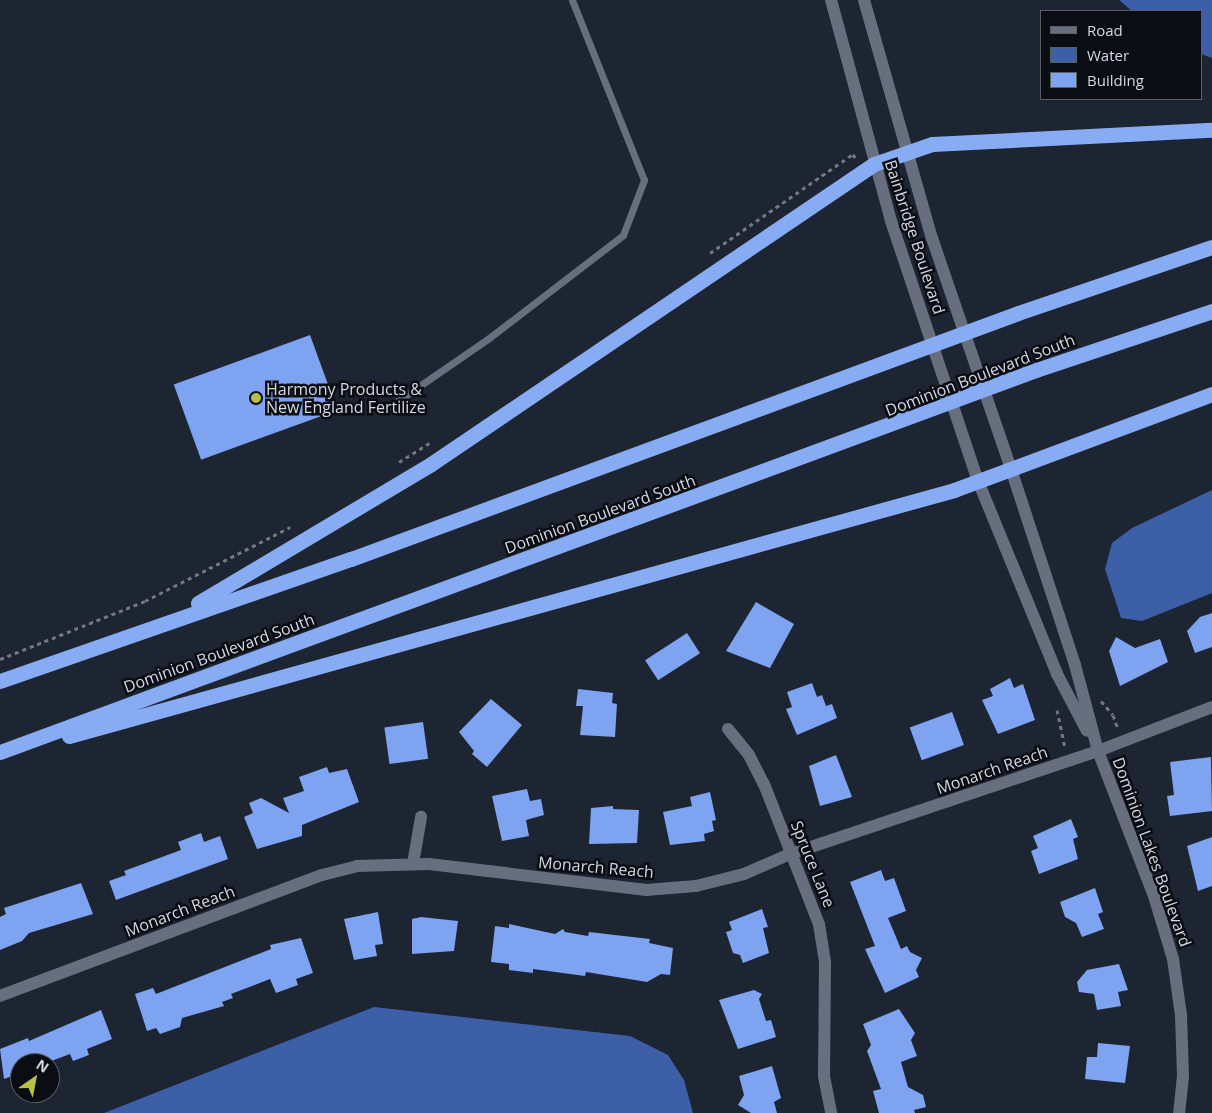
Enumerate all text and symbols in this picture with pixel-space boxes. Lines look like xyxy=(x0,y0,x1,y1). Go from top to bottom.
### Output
legend xyxy=(1040,10,1202,100)
text: Road xyxy=(1087,20,1123,40)
text: Water xyxy=(1087,45,1129,65)
text: Building xyxy=(1087,70,1144,90)
street label: Bainbridge Boulevard xyxy=(881,157,949,317)
street label: Dominion Boulevard South xyxy=(883,330,1077,420)
place label: Harmony Products & New England Fertilize xyxy=(266,379,426,417)
marker: Harmony Products & New England Fertilize xyxy=(250,392,262,404)
street label: Dominion Boulevard South xyxy=(502,471,698,557)
street label: Dominion Boulevard South xyxy=(121,610,317,696)
street label: Monarch Reach xyxy=(934,742,1050,798)
street label: Dominion Lakes Boulevard xyxy=(1109,755,1195,949)
street label: Spruce Lane xyxy=(787,818,839,910)
street label: Monarch Reach xyxy=(537,852,655,882)
street label: Monarch Reach xyxy=(122,881,238,941)
north arrow xyxy=(10,1053,60,1103)
text: N xyxy=(33,1055,53,1077)

